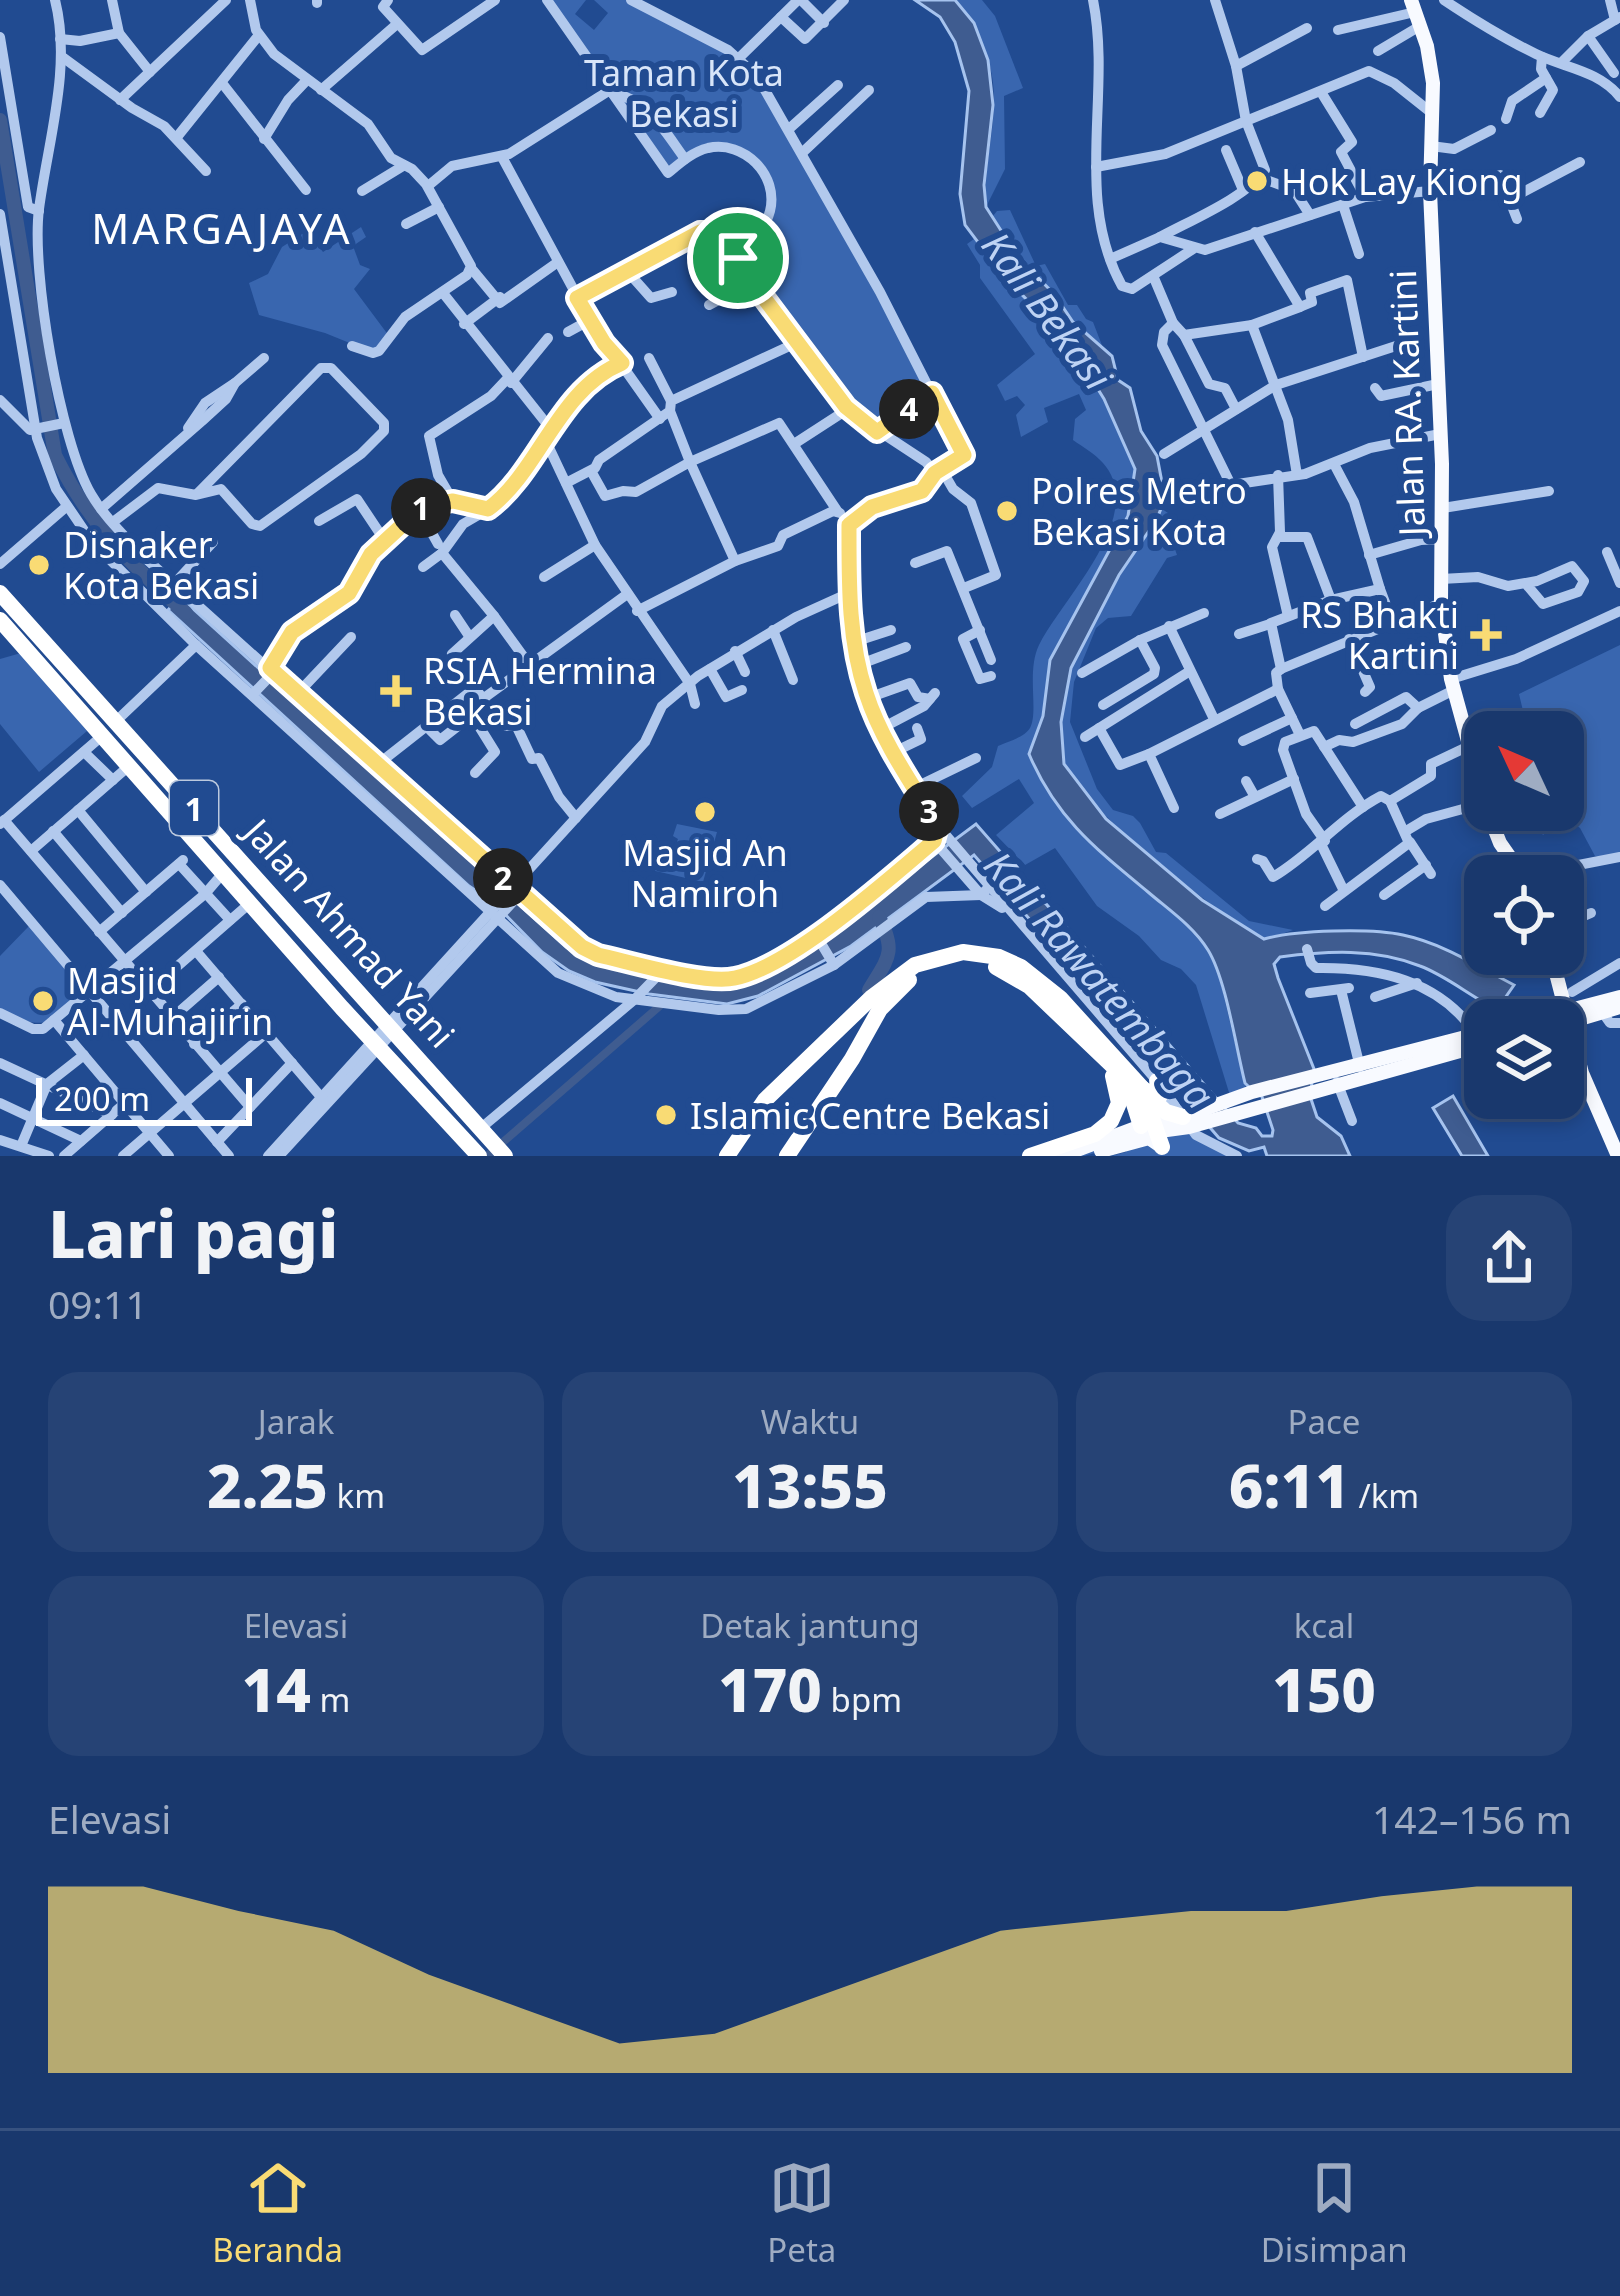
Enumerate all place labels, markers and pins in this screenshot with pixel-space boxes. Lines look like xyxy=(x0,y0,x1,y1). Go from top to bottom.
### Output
place label: Hok Lay Kiong xyxy=(1281,157,1523,206)
marker: Hok Lay Kiong xyxy=(1244,168,1270,194)
pin xyxy=(687,207,789,309)
pin: 4 xyxy=(879,379,939,439)
place label: Polres Metro Bekasi Kota xyxy=(1031,466,1247,556)
pin: 1 xyxy=(391,478,451,538)
marker: Polres Metro Bekasi Kota xyxy=(994,498,1020,524)
place label: Disnaker Kota Bekasi xyxy=(63,520,259,610)
marker: Disnaker Kota Bekasi xyxy=(26,552,52,578)
place label: RS Bhakti Kartini xyxy=(1300,590,1459,680)
marker: RS Bhakti Kartini xyxy=(1470,619,1502,651)
place label: RSIA Hermina Bekasi xyxy=(423,646,657,736)
marker: RSIA Hermina Bekasi xyxy=(380,675,412,707)
pin: 3 xyxy=(899,781,959,841)
marker: Masjid An Namiroh xyxy=(692,799,718,825)
place label: Masjid An Namiroh xyxy=(622,828,788,918)
pin: 2 xyxy=(473,848,533,908)
place label: Masjid Al-Muhajirin xyxy=(67,956,273,1046)
marker: Masjid Al-Muhajirin xyxy=(30,988,56,1014)
place label: Islamic Centre Bekasi xyxy=(690,1091,1050,1140)
marker: Islamic Centre Bekasi xyxy=(653,1102,679,1128)

